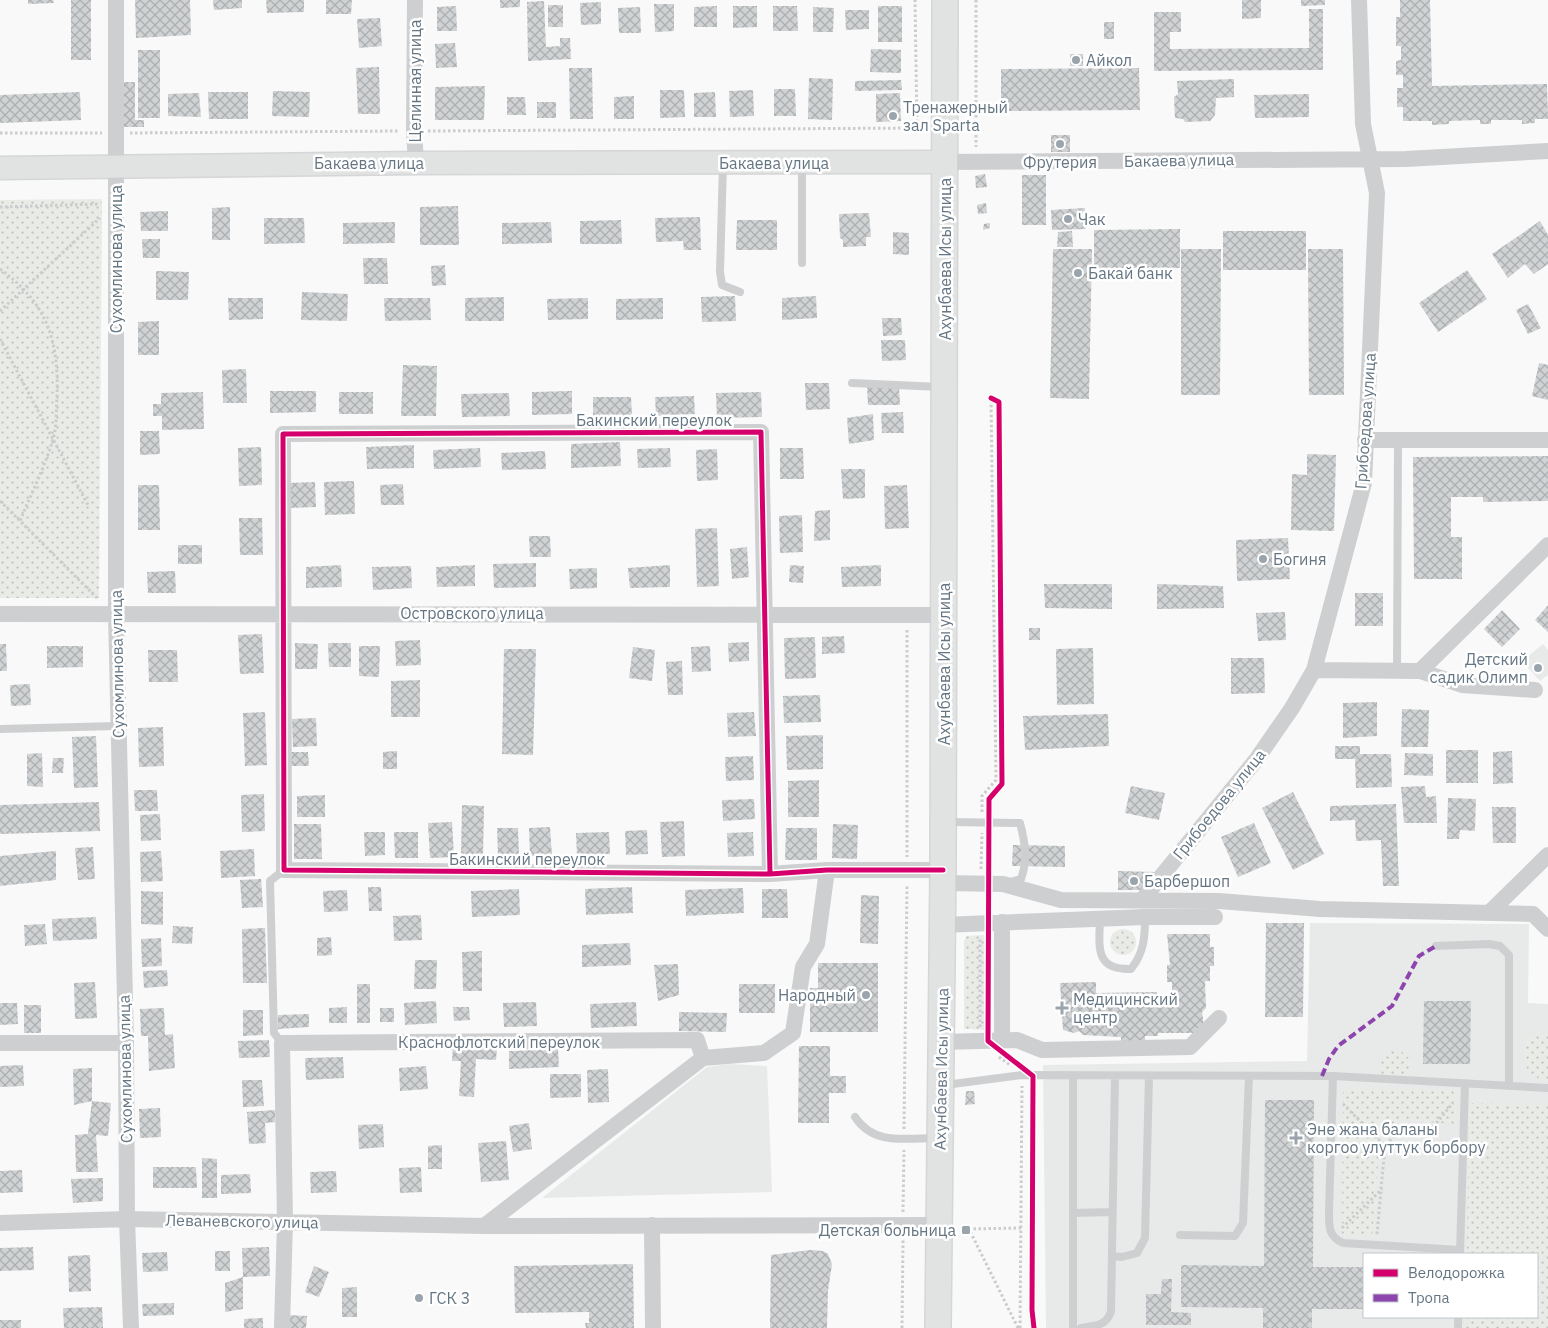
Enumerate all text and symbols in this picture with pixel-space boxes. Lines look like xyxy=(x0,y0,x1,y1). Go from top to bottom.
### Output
street label: Целинная улица xyxy=(405,19,425,142)
place label: Айкол xyxy=(1086,50,1132,70)
marker: Айкол xyxy=(1070,54,1082,66)
place label: Тренажерный зал Sparta xyxy=(903,97,1008,135)
marker: Тренажерный зал Sparta xyxy=(887,110,899,122)
marker: Фрутерия xyxy=(1054,138,1066,150)
street label: Бакаева улица xyxy=(1124,149,1235,171)
place label: Фрутерия xyxy=(1023,152,1097,172)
street label: Бакаева улица xyxy=(314,153,425,173)
street label: Бакаева улица xyxy=(719,153,830,173)
street label: Ахунбаева Исы улица xyxy=(935,177,955,340)
street label: Сухомлинова улица xyxy=(106,184,126,333)
place label: Чак xyxy=(1078,209,1106,229)
marker: Чак xyxy=(1062,213,1074,225)
place label: Бакай банк xyxy=(1088,263,1173,283)
marker: Бакай банк xyxy=(1072,267,1084,279)
street label: Грибоедова улица xyxy=(1350,352,1380,490)
street label: Бакинский переулок xyxy=(576,410,732,430)
place label: Богиня xyxy=(1273,549,1326,569)
marker: Богиня xyxy=(1257,553,1269,565)
street label: Ахунбаева Исы улица xyxy=(934,582,954,745)
street label: Сухомлинова улица xyxy=(106,589,128,738)
street label: Островского улица xyxy=(400,603,544,623)
place label: Детский садик Олимп xyxy=(1430,649,1528,687)
marker: Детский садик Олимп xyxy=(1532,662,1544,674)
street label: Грибоедова улица xyxy=(1168,744,1270,863)
street label: Бакинский переулок xyxy=(449,849,605,869)
place label: Барбершоп xyxy=(1144,871,1230,891)
marker: Барбершоп xyxy=(1128,875,1140,887)
place label: Народный xyxy=(778,985,856,1005)
street label: Ахунбаева Исы улица xyxy=(930,987,952,1150)
marker: Народный xyxy=(860,989,872,1001)
place label: Медицинский центр xyxy=(1073,989,1178,1027)
street label: Сухомлинова улица xyxy=(114,994,136,1143)
marker: Медицинский центр xyxy=(1055,1001,1069,1015)
street label: Краснофлотский переулок xyxy=(398,1032,600,1052)
place label: Эне жана баланы коргоо улуттук борбору xyxy=(1307,1119,1485,1157)
marker: Эне жана баланы коргоо улуттук борбору xyxy=(1289,1131,1303,1145)
street label: Леваневского улица xyxy=(165,1210,319,1232)
place label: Детская больница xyxy=(819,1220,956,1240)
marker: Детская больница xyxy=(960,1224,972,1236)
legend xyxy=(1363,1253,1538,1318)
text: Велодорожка xyxy=(1408,1263,1505,1282)
place label: ГСК 3 xyxy=(429,1288,470,1308)
text: Тропа xyxy=(1408,1288,1450,1307)
marker: ГСК 3 xyxy=(413,1292,425,1304)

